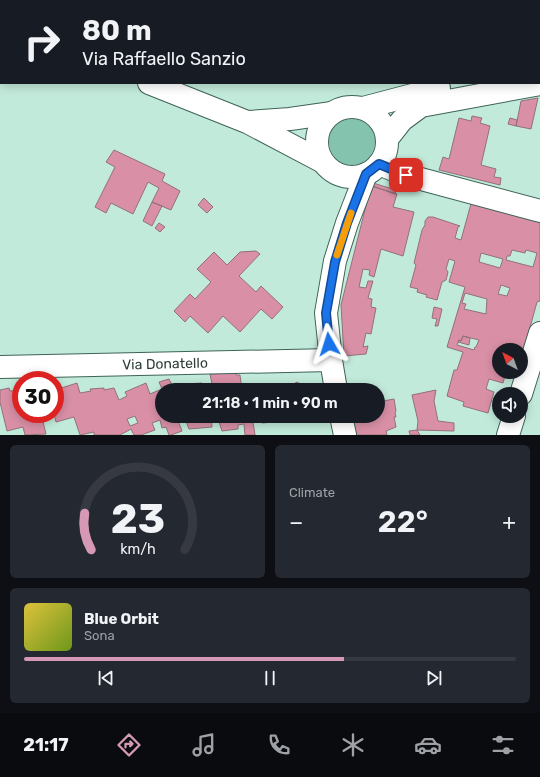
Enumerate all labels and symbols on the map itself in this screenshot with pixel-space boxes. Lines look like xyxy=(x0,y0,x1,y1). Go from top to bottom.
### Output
pin xyxy=(389,158,423,192)
position arrow xyxy=(308,323,350,365)
north arrow xyxy=(492,343,528,379)
street label: Via Donatello xyxy=(122,354,208,373)
speed limit sign: 30 xyxy=(12,371,64,423)

